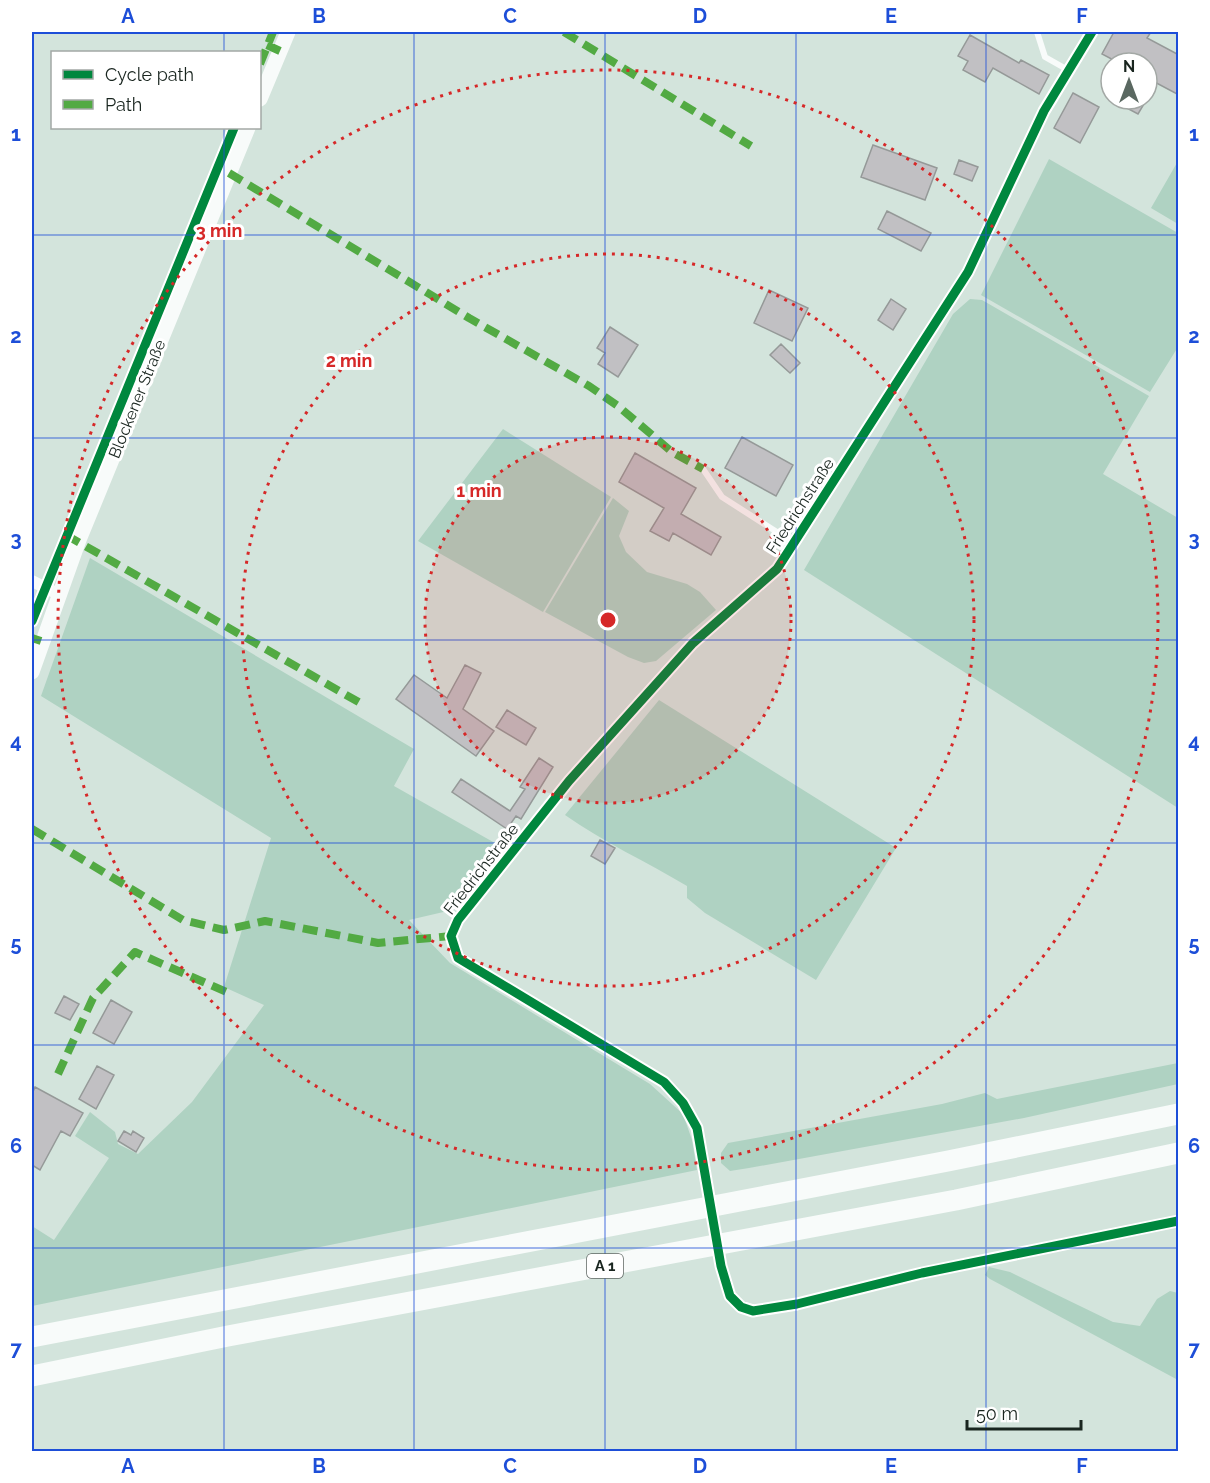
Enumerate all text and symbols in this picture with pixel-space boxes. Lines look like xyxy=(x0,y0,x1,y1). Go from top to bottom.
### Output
text: A xyxy=(121,4,135,28)
text: B xyxy=(312,4,326,28)
text: C xyxy=(503,4,517,28)
text: D xyxy=(693,4,707,28)
text: E xyxy=(885,4,897,28)
text: F xyxy=(1076,4,1088,28)
legend xyxy=(51,51,261,129)
north arrow xyxy=(1099,51,1159,111)
text: N xyxy=(1123,57,1135,76)
text: Cycle path xyxy=(105,64,194,85)
text: Path xyxy=(105,94,142,115)
text: 1 xyxy=(11,122,21,146)
text: 1 xyxy=(1189,122,1199,146)
text: 3 min xyxy=(196,220,242,241)
text: 2 xyxy=(10,324,22,348)
text: 2 xyxy=(1188,324,1200,348)
street label: Blockener Straße xyxy=(105,337,169,461)
text: 2 min xyxy=(326,350,372,371)
street label: Friedrichstraße xyxy=(762,455,838,557)
text: 1 min xyxy=(456,480,502,501)
text: 3 xyxy=(10,527,22,551)
text: 3 xyxy=(1188,527,1200,551)
centre of rings xyxy=(598,610,618,630)
text: 4 xyxy=(10,729,22,753)
text: 4 xyxy=(1188,729,1200,753)
street label: Friedrichstraße xyxy=(440,820,522,918)
text: 5 xyxy=(10,932,22,956)
text: 5 xyxy=(1188,932,1200,956)
text: 6 xyxy=(10,1134,22,1158)
text: 6 xyxy=(1188,1134,1200,1158)
road number: A 1 xyxy=(587,1254,623,1278)
text: 7 xyxy=(10,1337,22,1361)
text: 7 xyxy=(1188,1337,1200,1361)
scale bar xyxy=(967,1393,1081,1431)
text: 50 m xyxy=(976,1403,1018,1424)
text: A xyxy=(121,1454,135,1478)
text: B xyxy=(312,1454,326,1478)
text: C xyxy=(503,1454,517,1478)
text: D xyxy=(693,1454,707,1478)
text: E xyxy=(885,1454,897,1478)
text: F xyxy=(1076,1454,1088,1478)

